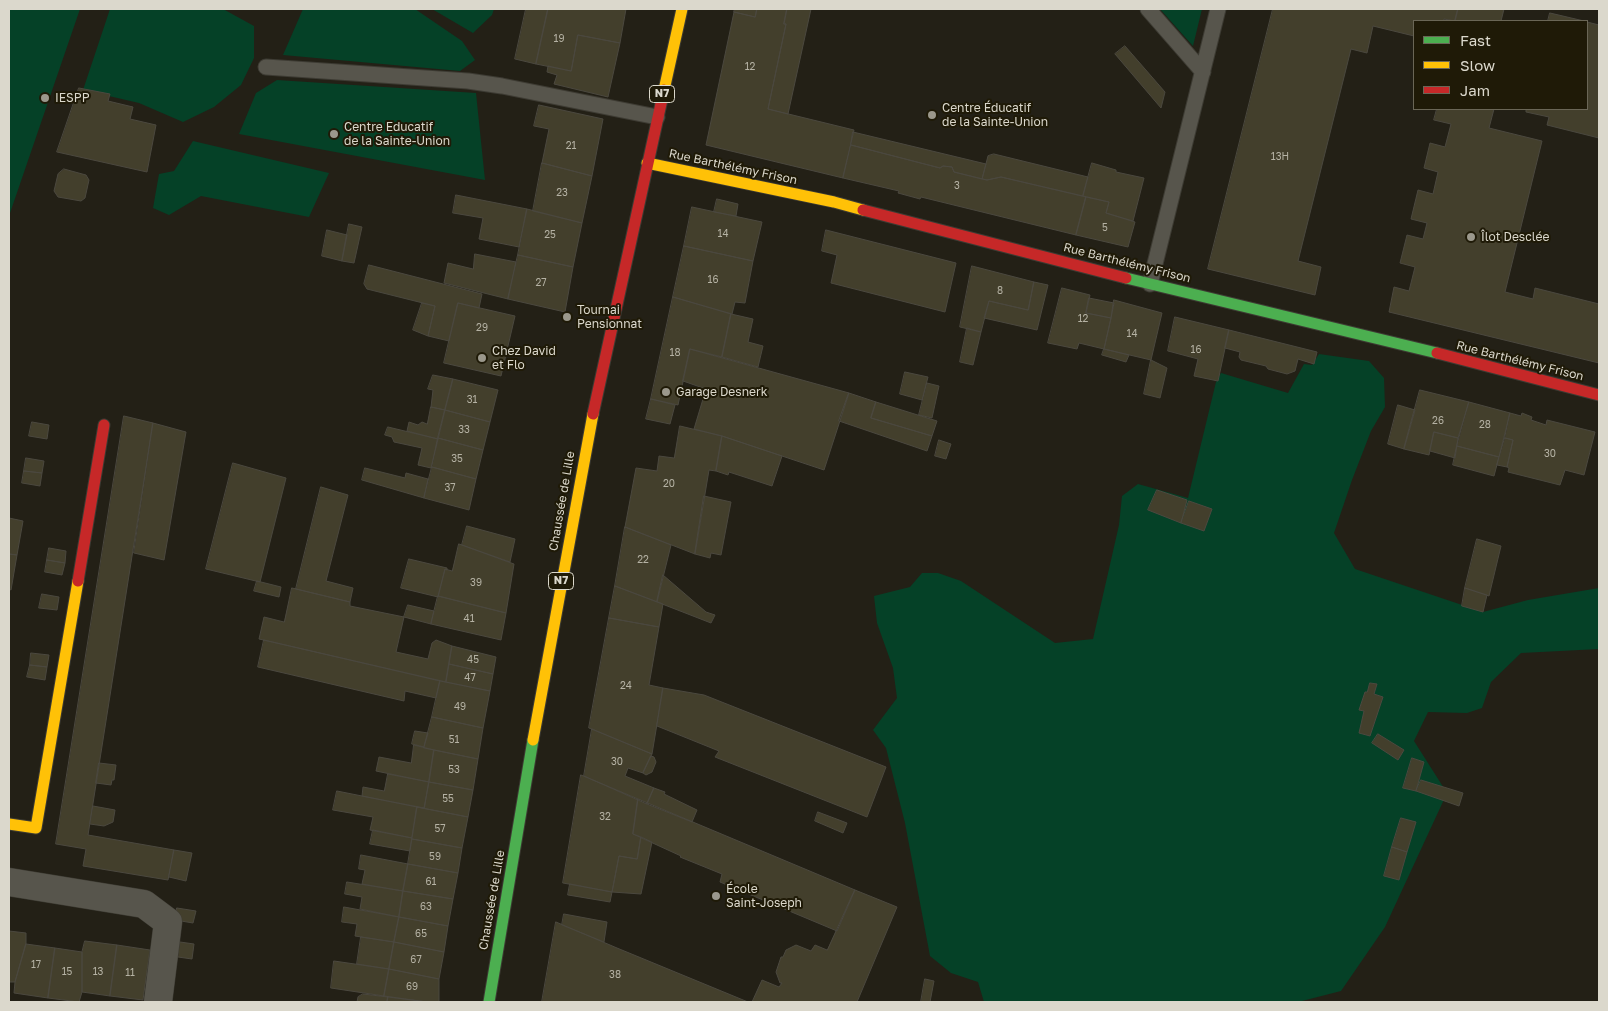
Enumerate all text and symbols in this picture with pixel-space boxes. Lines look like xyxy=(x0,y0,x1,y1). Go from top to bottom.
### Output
legend xyxy=(1413,20,1588,110)
text: Fast xyxy=(1460,31,1491,49)
house number: 19 xyxy=(554,33,564,45)
text: Slow xyxy=(1460,56,1495,74)
house number: 12 xyxy=(745,61,755,73)
text: Jam xyxy=(1460,81,1490,99)
road number: N7 xyxy=(650,86,674,102)
place label: IESPP xyxy=(55,91,89,105)
marker: IESPP xyxy=(39,92,51,104)
place label: Centre Éducatif de la Sainte-Union xyxy=(942,101,1048,129)
marker: Centre Éducatif de la Sainte-Union xyxy=(926,109,938,121)
place label: Centre Educatif de la Sainte-Union xyxy=(344,120,450,148)
marker: Centre Educatif de la Sainte-Union xyxy=(328,128,340,140)
house number: 21 xyxy=(566,140,576,152)
street label: Rue Barthélémy Frison xyxy=(668,146,798,188)
house number: 13H xyxy=(1271,151,1289,163)
house number: 3 xyxy=(954,180,960,192)
house number: 23 xyxy=(556,187,568,199)
house number: 5 xyxy=(1102,222,1108,234)
house number: 14 xyxy=(718,228,728,240)
house number: 25 xyxy=(544,229,556,241)
place label: Îlot Desclée xyxy=(1481,230,1549,244)
marker: Îlot Desclée xyxy=(1465,231,1477,243)
street label: Rue Barthélémy Frison xyxy=(1062,240,1192,286)
house number: 16 xyxy=(708,274,718,286)
house number: 27 xyxy=(535,277,547,289)
house number: 8 xyxy=(997,285,1003,297)
place label: Tournai Pensionnat xyxy=(577,303,642,331)
marker: Tournai Pensionnat xyxy=(561,311,573,323)
house number: 12 xyxy=(1078,313,1088,325)
house number: 29 xyxy=(476,322,488,334)
house number: 14 xyxy=(1127,328,1137,340)
street label: Rue Barthélémy Frison xyxy=(1455,338,1585,384)
place label: Chez David et Flo xyxy=(492,344,556,372)
house number: 16 xyxy=(1191,344,1201,356)
house number: 18 xyxy=(670,347,680,359)
marker: Chez David et Flo xyxy=(476,352,488,364)
place label: Garage Desnerk xyxy=(676,385,767,399)
marker: Garage Desnerk xyxy=(660,386,672,398)
house number: 31 xyxy=(467,394,477,406)
house number: 26 xyxy=(1432,415,1444,427)
house number: 28 xyxy=(1479,419,1491,431)
house number: 33 xyxy=(458,424,470,436)
house number: 30 xyxy=(1544,448,1556,460)
street label: Chaussée de Lille xyxy=(546,450,578,552)
house number: 35 xyxy=(451,453,463,465)
house number: 20 xyxy=(663,478,675,490)
house number: 37 xyxy=(444,482,456,494)
house number: 22 xyxy=(637,554,649,566)
road number: N7 xyxy=(548,572,574,590)
house number: 39 xyxy=(470,577,482,589)
house number: 41 xyxy=(464,613,474,625)
house number: 45 xyxy=(467,654,479,666)
house number: 47 xyxy=(464,672,476,684)
house number: 24 xyxy=(620,680,632,692)
house number: 49 xyxy=(454,701,466,713)
house number: 51 xyxy=(449,734,459,746)
house number: 30 xyxy=(611,756,623,768)
house number: 53 xyxy=(448,764,460,776)
house number: 55 xyxy=(442,793,454,805)
house number: 32 xyxy=(599,811,611,823)
house number: 57 xyxy=(434,823,446,835)
street label: Chaussée de Lille xyxy=(476,849,508,951)
house number: 59 xyxy=(429,851,441,863)
house number: 61 xyxy=(426,876,436,888)
place label: École Saint-Joseph xyxy=(726,882,802,910)
marker: École Saint-Joseph xyxy=(710,890,722,902)
house number: 63 xyxy=(420,901,432,913)
house number: 65 xyxy=(415,928,427,940)
house number: 67 xyxy=(410,954,422,966)
house number: 17 xyxy=(31,959,41,971)
house number: 15 xyxy=(62,966,72,978)
house number: 13 xyxy=(93,966,103,978)
house number: 11 xyxy=(125,967,135,979)
house number: 38 xyxy=(609,969,621,981)
house number: 69 xyxy=(406,981,418,993)

